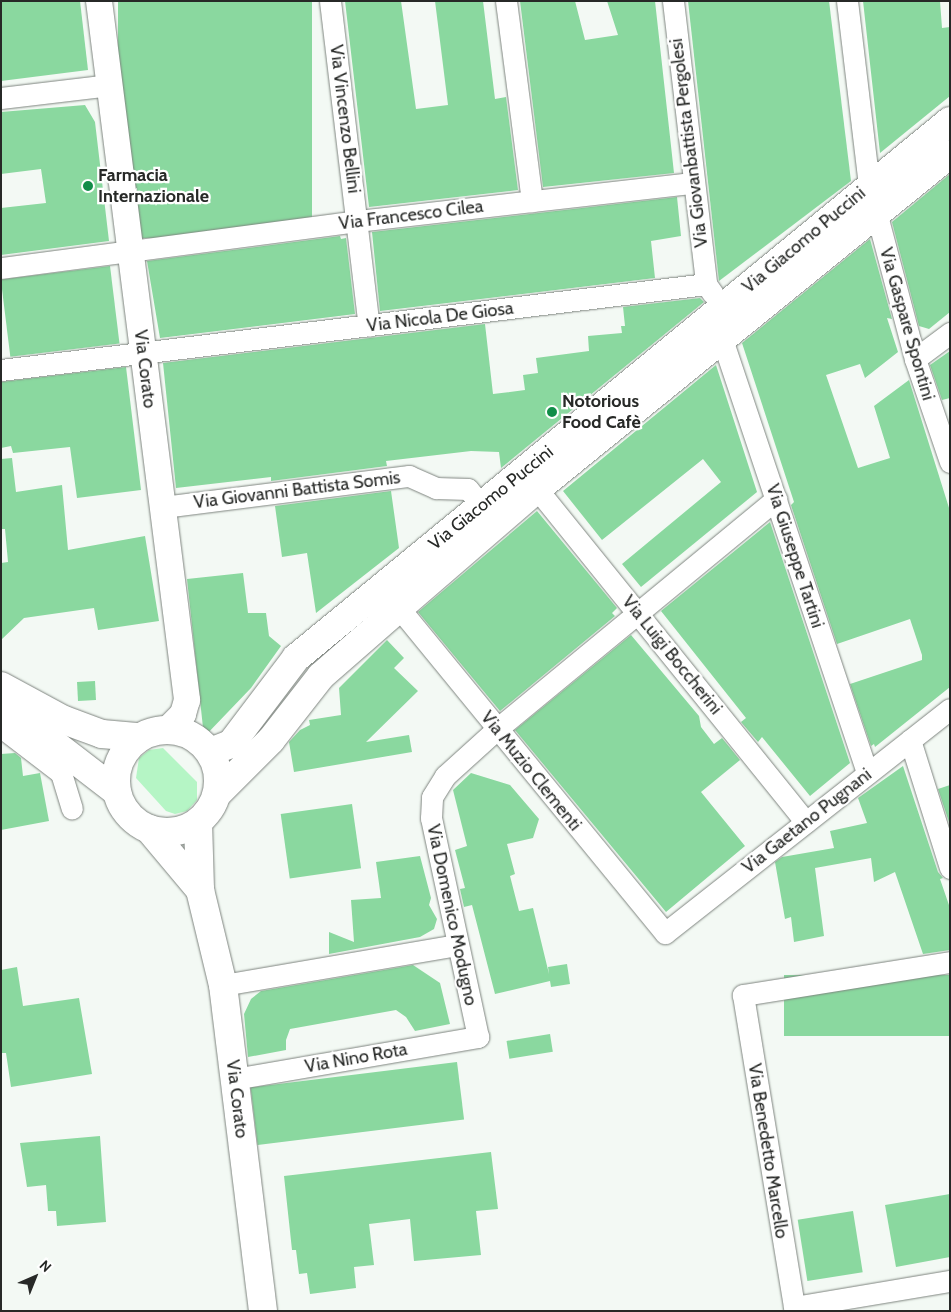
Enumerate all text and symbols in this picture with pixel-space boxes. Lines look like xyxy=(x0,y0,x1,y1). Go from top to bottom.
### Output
street label: Via Giovanbattista Pergolesi xyxy=(665,37,713,249)
street label: Via Vincenzo Bellini xyxy=(325,43,365,195)
place label: Farmacia Internazionale xyxy=(98,165,209,208)
marker: Farmacia Internazionale xyxy=(82,180,94,192)
street label: Via Giacomo Puccini xyxy=(738,182,870,298)
street label: Via Francesco Cilea xyxy=(338,195,484,235)
street label: Via Gaspare Spontini xyxy=(875,245,939,403)
street label: Via Nicola De Giosa xyxy=(365,297,515,337)
street label: Via Corato xyxy=(129,329,161,409)
place label: Notorious Food Cafè xyxy=(562,391,641,434)
marker: Notorious Food Cafè xyxy=(546,406,558,418)
street label: Via Giacomo Puccini xyxy=(424,441,558,555)
street label: Via Giovanni Battista Somis xyxy=(192,467,402,513)
street label: Via Giuseppe Tartini xyxy=(762,481,828,631)
street label: Via Luigi Boccherini xyxy=(617,591,727,719)
street label: Via Muzio Clementi xyxy=(476,707,586,835)
street label: Via Gaetano Pugnani xyxy=(738,764,876,878)
street label: Via Domenico Modugno xyxy=(422,822,482,1008)
street label: Via Nino Rota xyxy=(303,1038,409,1078)
street label: Via Corato xyxy=(221,1059,253,1139)
street label: Via Benedetto Marcello xyxy=(743,1062,793,1240)
north arrow xyxy=(10,1252,60,1302)
text: N xyxy=(36,1256,55,1276)

